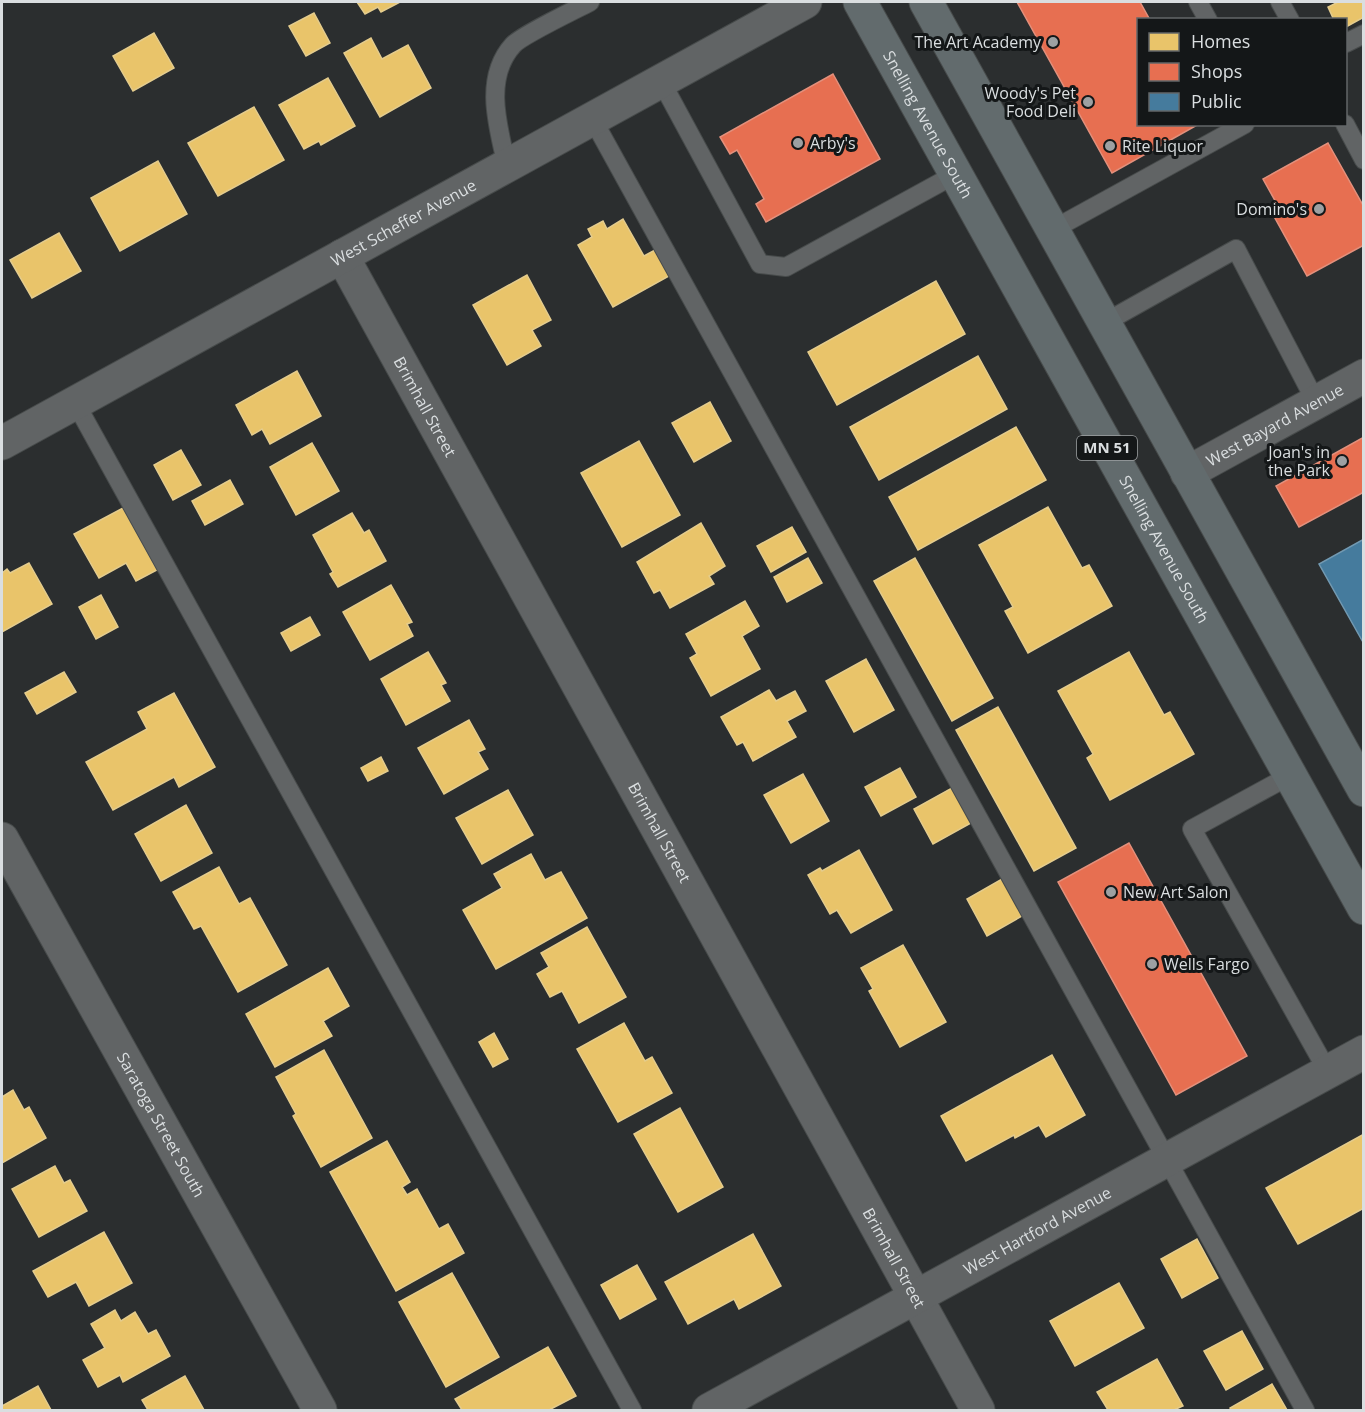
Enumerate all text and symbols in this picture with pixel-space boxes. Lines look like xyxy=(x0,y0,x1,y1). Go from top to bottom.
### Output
legend xyxy=(1137,18,1347,126)
text: Homes xyxy=(1191,29,1250,53)
place label: The Art Academy xyxy=(914,31,1042,53)
marker: The Art Academy xyxy=(1046,35,1060,49)
street label: Snelling Avenue South xyxy=(878,46,978,202)
text: Shops xyxy=(1191,59,1242,83)
place label: Woody's Pet Food Deli xyxy=(985,82,1076,122)
text: Public xyxy=(1191,89,1242,113)
marker: Woody's Pet Food Deli xyxy=(1081,95,1095,109)
place label: Arby's xyxy=(810,132,856,154)
place label: Rite Liquor xyxy=(1122,135,1203,157)
marker: Arby's xyxy=(791,136,805,150)
marker: Rite Liquor xyxy=(1103,139,1117,153)
street label: West Scheffer Avenue xyxy=(327,174,480,271)
place label: Domino's xyxy=(1236,198,1307,220)
marker: Domino's xyxy=(1312,202,1326,216)
street label: Brimhall Street xyxy=(388,353,462,461)
street label: West Bayard Avenue xyxy=(1202,378,1347,471)
road number: MN 51 xyxy=(1077,436,1137,460)
place label: Joan's in the Park xyxy=(1266,441,1331,481)
marker: Joan's in the Park xyxy=(1335,454,1349,468)
street label: Snelling Avenue South xyxy=(1114,471,1214,627)
street label: Brimhall Street xyxy=(623,778,696,887)
place label: New Art Salon xyxy=(1123,881,1228,903)
marker: New Art Salon xyxy=(1104,885,1118,899)
place label: Wells Fargo xyxy=(1164,953,1250,975)
marker: Wells Fargo xyxy=(1145,957,1159,971)
street label: Saratoga Street South xyxy=(112,1048,210,1201)
street label: West Hartford Avenue xyxy=(959,1181,1115,1280)
street label: Brimhall Street xyxy=(858,1204,931,1312)

